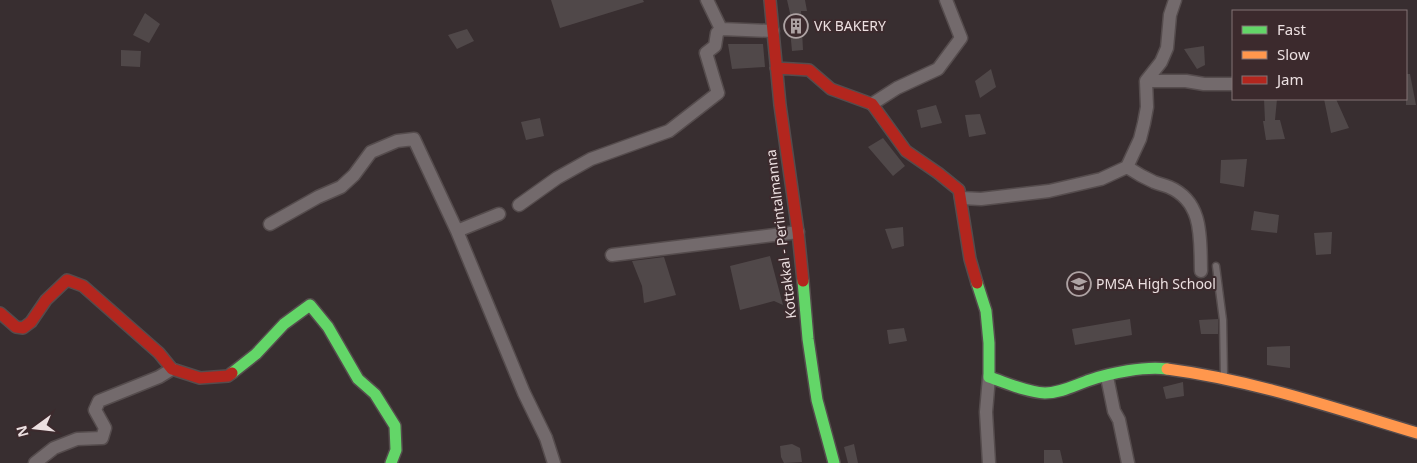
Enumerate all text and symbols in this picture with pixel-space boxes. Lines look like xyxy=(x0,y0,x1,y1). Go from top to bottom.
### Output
legend xyxy=(1232,10,1407,100)
building icon: VK BAKERY xyxy=(783,13,809,39)
place label: VK BAKERY xyxy=(814,16,886,35)
text: Fast xyxy=(1277,19,1306,39)
text: Slow xyxy=(1277,44,1310,64)
text: Jam xyxy=(1275,69,1304,89)
street label: Kottakkal - Perintalmanna xyxy=(761,148,800,320)
school or university icon: PMSA High School xyxy=(1066,271,1092,297)
place label: PMSA High School xyxy=(1096,274,1216,293)
north arrow xyxy=(10,403,60,453)
text: N xyxy=(11,424,33,439)

